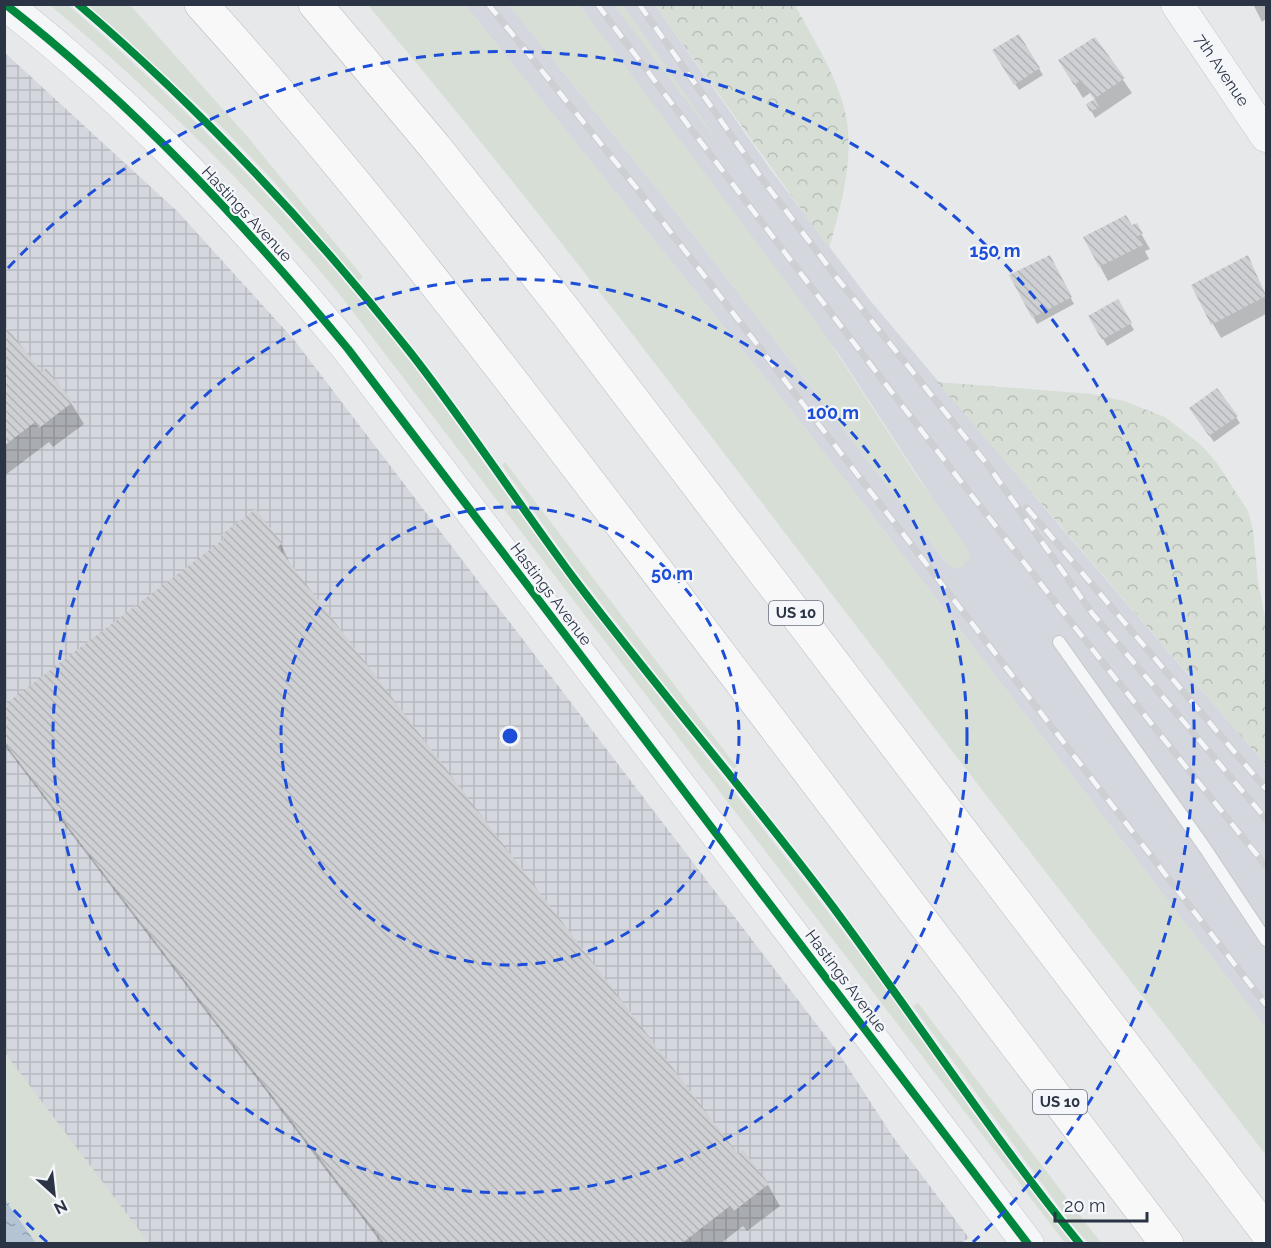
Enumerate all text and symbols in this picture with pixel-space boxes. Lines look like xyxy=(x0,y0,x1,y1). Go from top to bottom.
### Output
street label: 7th Avenue xyxy=(1191,30,1253,110)
street label: Hastings Avenue xyxy=(198,162,296,266)
text: 150 m xyxy=(970,240,1021,261)
text: 100 m xyxy=(807,402,859,423)
street label: Hastings Avenue xyxy=(506,539,596,649)
text: 50 m xyxy=(651,563,693,584)
road number: US 10 xyxy=(769,601,823,625)
centre of rings xyxy=(500,726,520,746)
street label: Hastings Avenue xyxy=(801,926,891,1036)
road number: US 10 xyxy=(1033,1090,1087,1114)
north arrow xyxy=(24,1164,84,1224)
scale bar xyxy=(1055,1185,1146,1223)
text: 20 m xyxy=(1064,1195,1106,1216)
text: N xyxy=(51,1196,70,1218)

